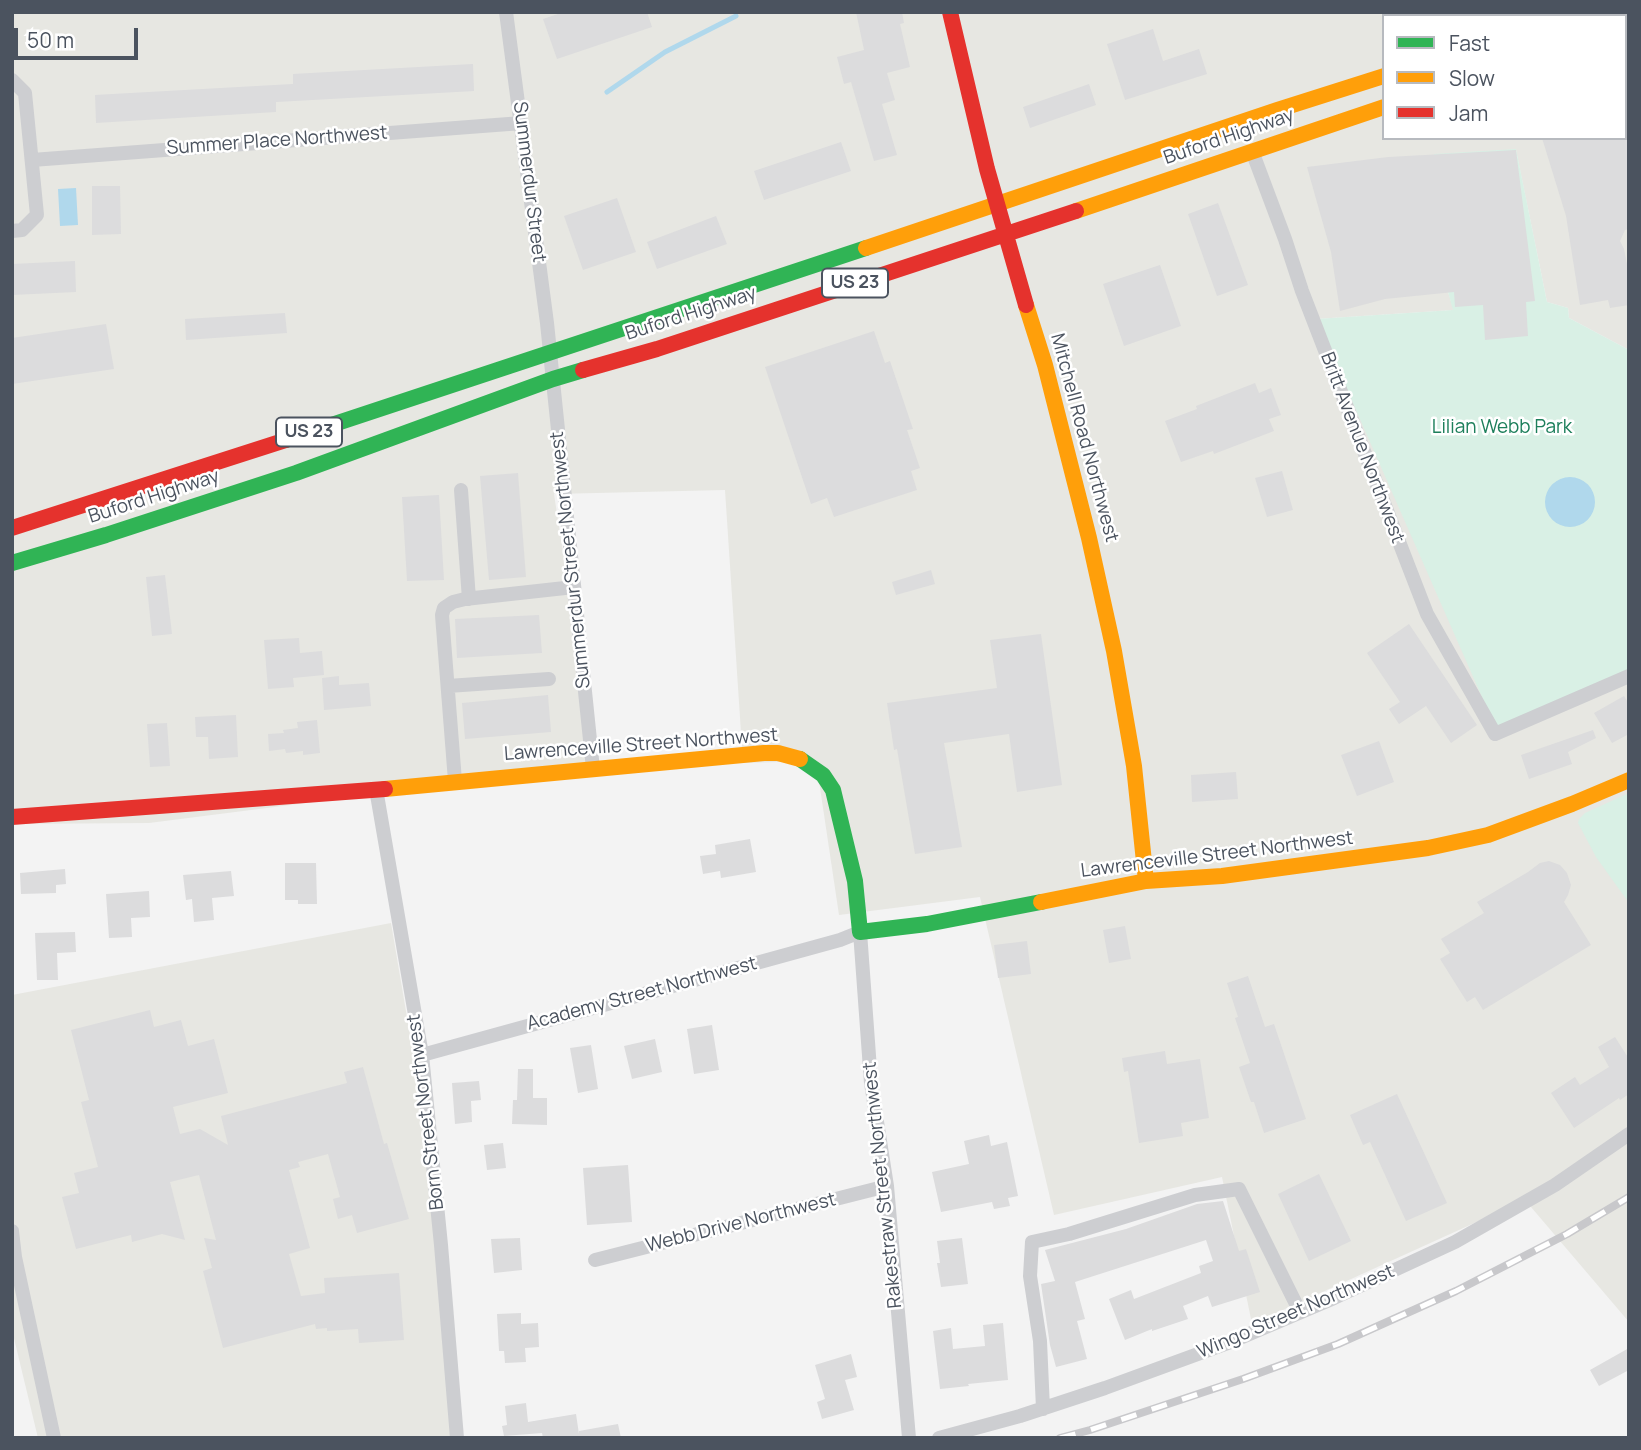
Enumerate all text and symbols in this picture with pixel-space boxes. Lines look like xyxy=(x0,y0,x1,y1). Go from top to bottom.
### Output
scale bar xyxy=(18,14,142,58)
legend xyxy=(1382,14,1627,140)
text: 50 m xyxy=(27,26,74,54)
text: Fast xyxy=(1449,29,1490,57)
text: Slow xyxy=(1449,64,1495,92)
text: Jam xyxy=(1449,99,1488,127)
street label: Summerdur Street xyxy=(508,100,550,264)
street label: Buford Highway xyxy=(1161,104,1297,170)
street label: Summer Place Northwest xyxy=(166,122,388,160)
road number: US 23 xyxy=(822,268,888,298)
street label: Buford Highway xyxy=(623,282,759,346)
street label: Mitchell Road Northwest xyxy=(1045,331,1123,545)
street label: Britt Avenue Northwest xyxy=(1315,349,1409,547)
park label: Lilian Webb Park xyxy=(1432,417,1572,439)
road number: US 23 xyxy=(276,418,342,446)
street label: Summerdur Street Northwest xyxy=(546,430,596,690)
street label: Buford Highway xyxy=(86,465,222,529)
street label: Lawrenceville Street Northwest xyxy=(503,724,779,766)
street label: Lawrenceville Street Northwest xyxy=(1079,827,1355,883)
street label: Academy Street Northwest xyxy=(525,952,759,1036)
street label: Born Street Northwest xyxy=(403,1013,449,1211)
street label: Rakestraw Street Northwest xyxy=(859,1061,907,1309)
street label: Webb Drive Northwest xyxy=(644,1188,838,1258)
street label: Wingo Street Northwest xyxy=(1194,1260,1398,1364)

